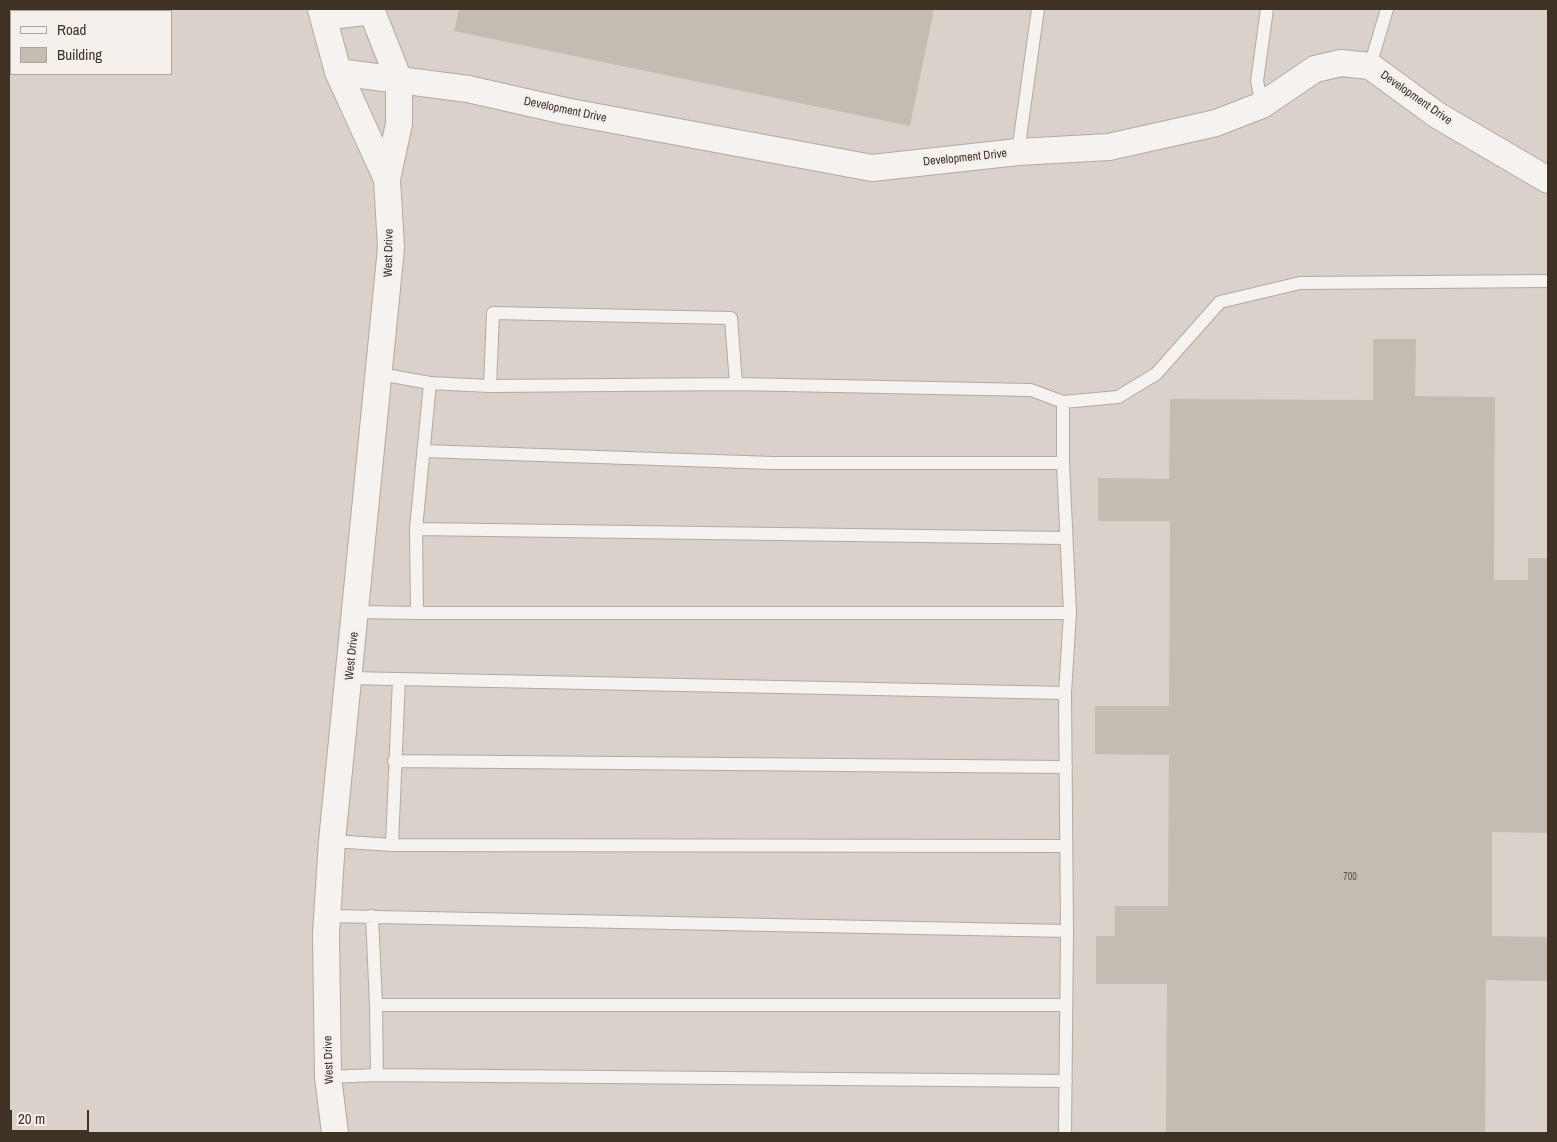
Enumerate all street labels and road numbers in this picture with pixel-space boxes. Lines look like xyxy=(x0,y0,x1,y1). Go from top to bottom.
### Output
street label: Development Drive xyxy=(1377,68,1455,128)
street label: Development Drive xyxy=(522,94,608,126)
street label: Development Drive xyxy=(922,146,1008,170)
street label: West Drive xyxy=(381,229,397,277)
street label: West Drive xyxy=(342,631,362,681)
street label: West Drive xyxy=(321,1036,337,1084)

